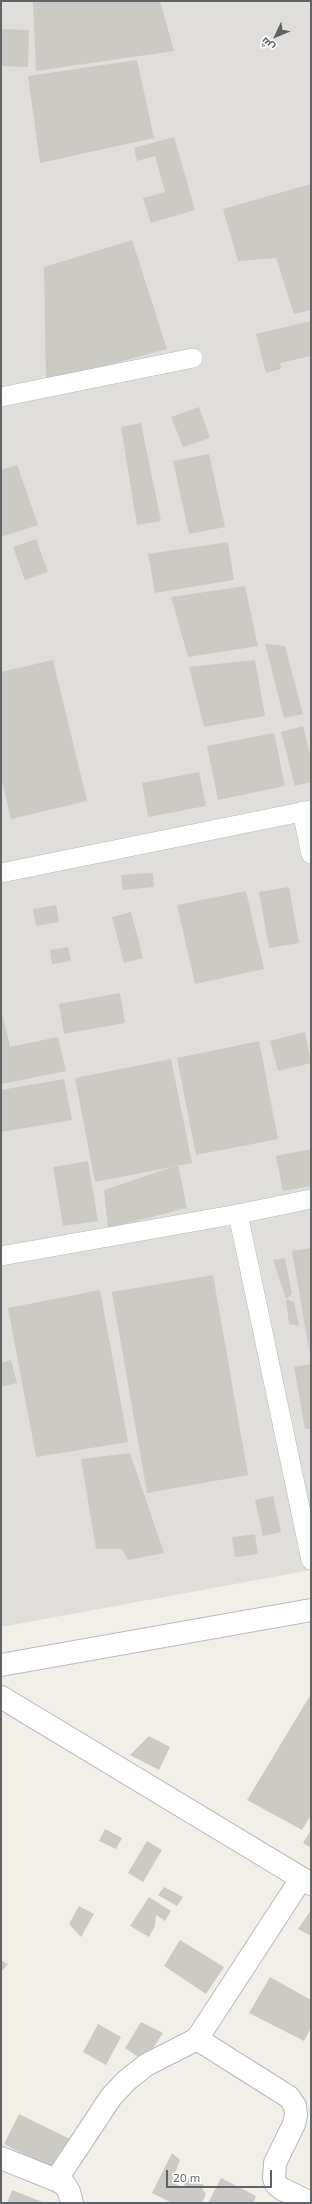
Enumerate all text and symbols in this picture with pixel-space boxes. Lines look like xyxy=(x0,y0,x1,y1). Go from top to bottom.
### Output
north arrow xyxy=(256,16,296,56)
text: ش xyxy=(257,35,277,54)
scale bar xyxy=(168,2162,274,2188)
text: 20 m xyxy=(173,2170,200,2184)

